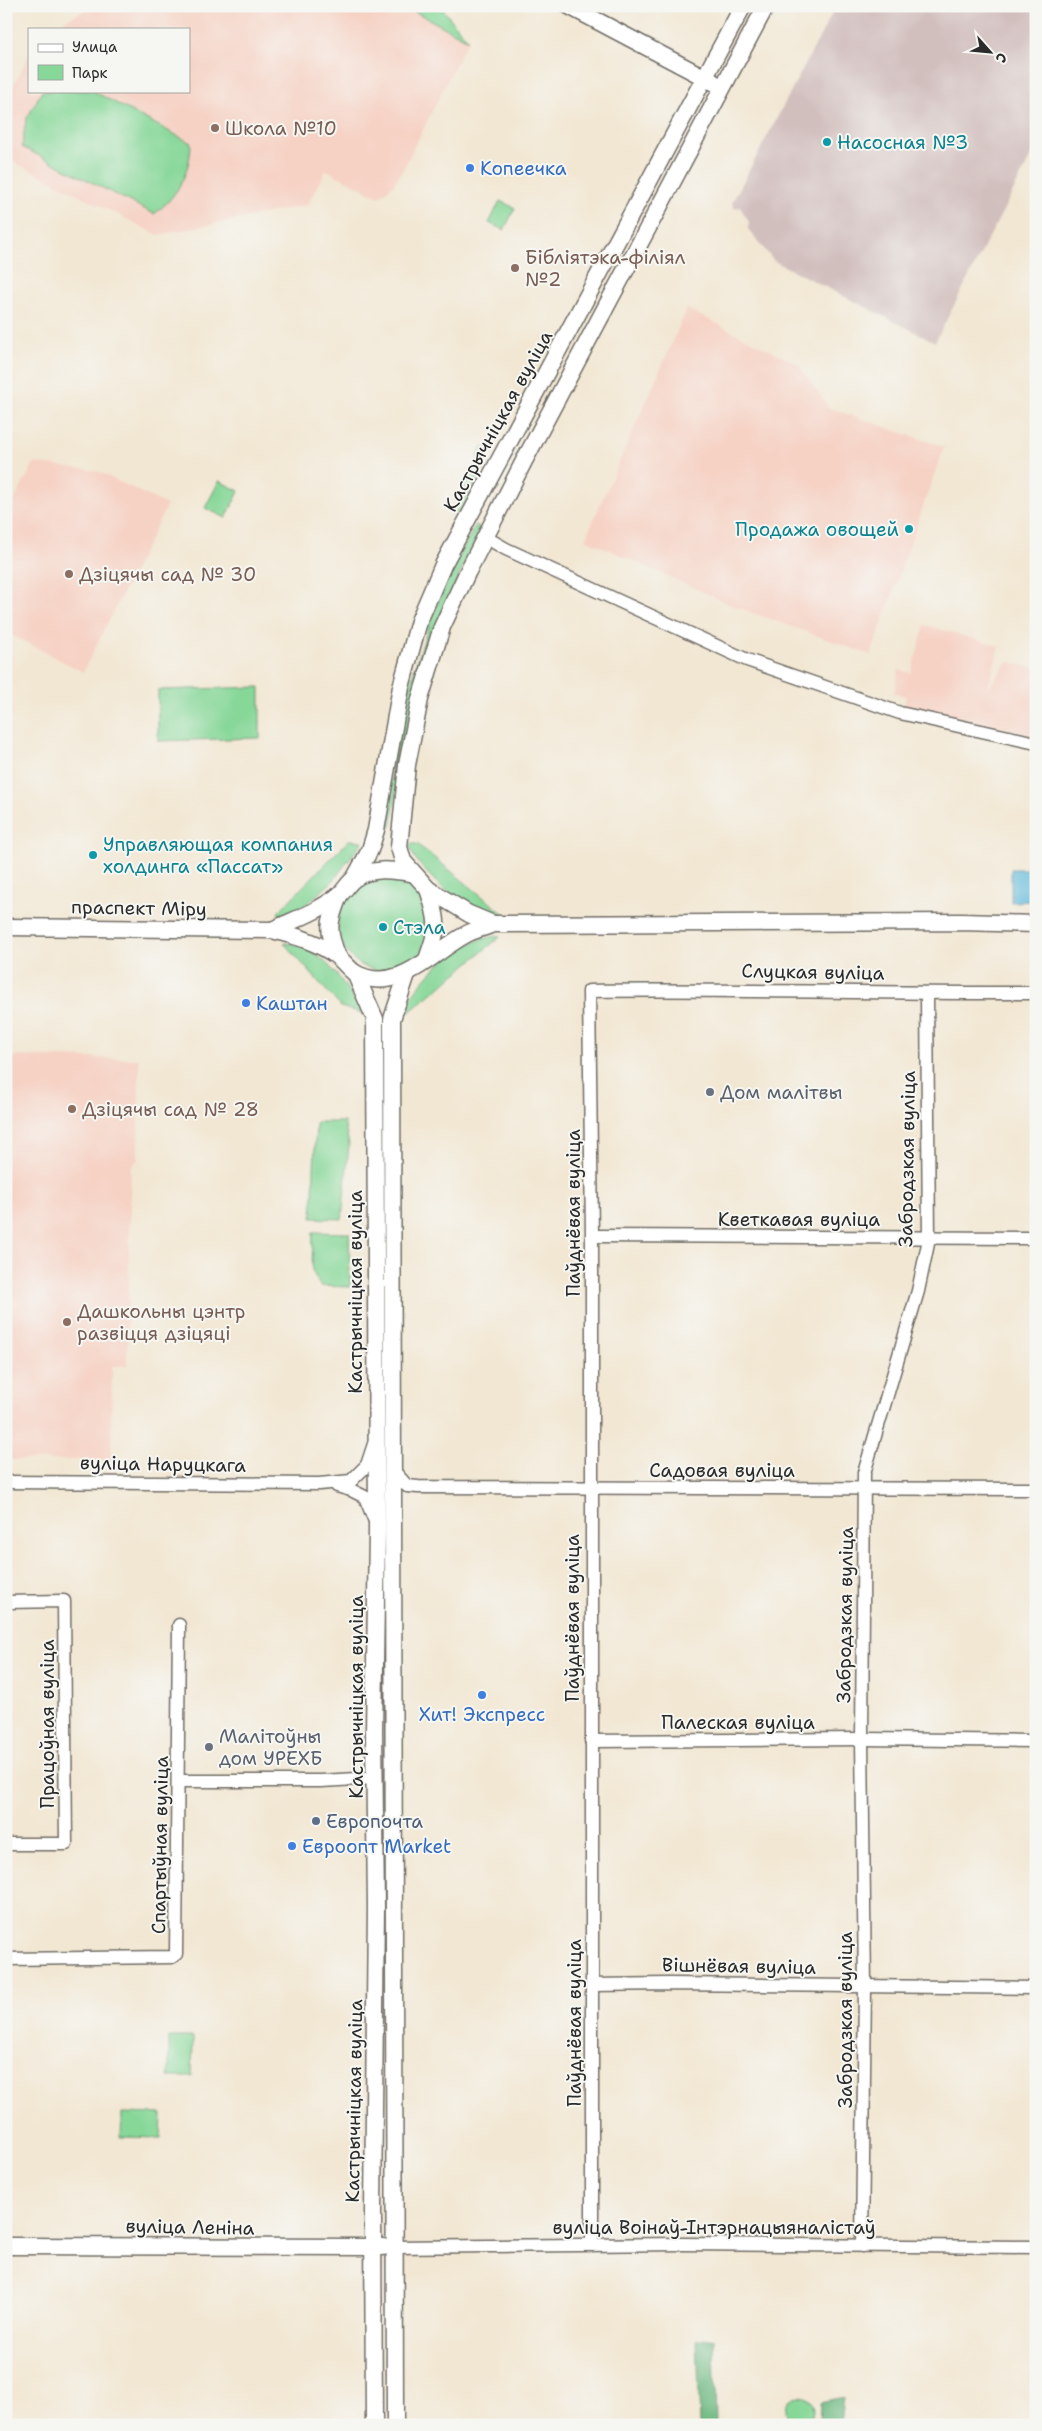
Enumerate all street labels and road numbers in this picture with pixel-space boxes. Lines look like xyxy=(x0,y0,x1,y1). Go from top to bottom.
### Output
street label: Кастрычніцкая вуліца xyxy=(438,326,558,516)
street label: праспект Міру xyxy=(71,894,207,922)
street label: Слуцкая вуліца xyxy=(741,958,885,986)
street label: Забродзкая вуліца xyxy=(893,1070,921,1247)
street label: Паўднёвая вуліца xyxy=(561,1129,586,1297)
street label: Кастрычніцкая вуліца xyxy=(343,1190,368,1394)
street label: Кветкавая вуліца xyxy=(718,1207,880,1232)
street label: вуліца Наруцкага xyxy=(80,1450,246,1478)
street label: Садовая вуліца xyxy=(649,1458,795,1483)
street label: Забродзкая вуліца xyxy=(831,1526,859,1703)
street label: Паўднёвая вуліца xyxy=(560,1534,585,1702)
street label: Кастрычніцкая вуліца xyxy=(344,1595,369,1799)
street label: Працоўная вуліца xyxy=(35,1639,60,1809)
street label: Палеская вуліца xyxy=(661,1710,815,1735)
street label: Спартыўная вуліца xyxy=(146,1756,174,1934)
street label: Забродзкая вуліца xyxy=(833,1932,858,2108)
street label: Паўднёвая вуліца xyxy=(562,1939,587,2107)
street label: Вішнёвая вуліца xyxy=(662,1952,816,1980)
street label: Кастрычніцкая вуліца xyxy=(340,1999,368,2203)
street label: вуліца Леніна xyxy=(125,2213,255,2241)
street label: вуліца Воінаў-Інтэрнацыяналістаў xyxy=(552,2215,876,2240)

